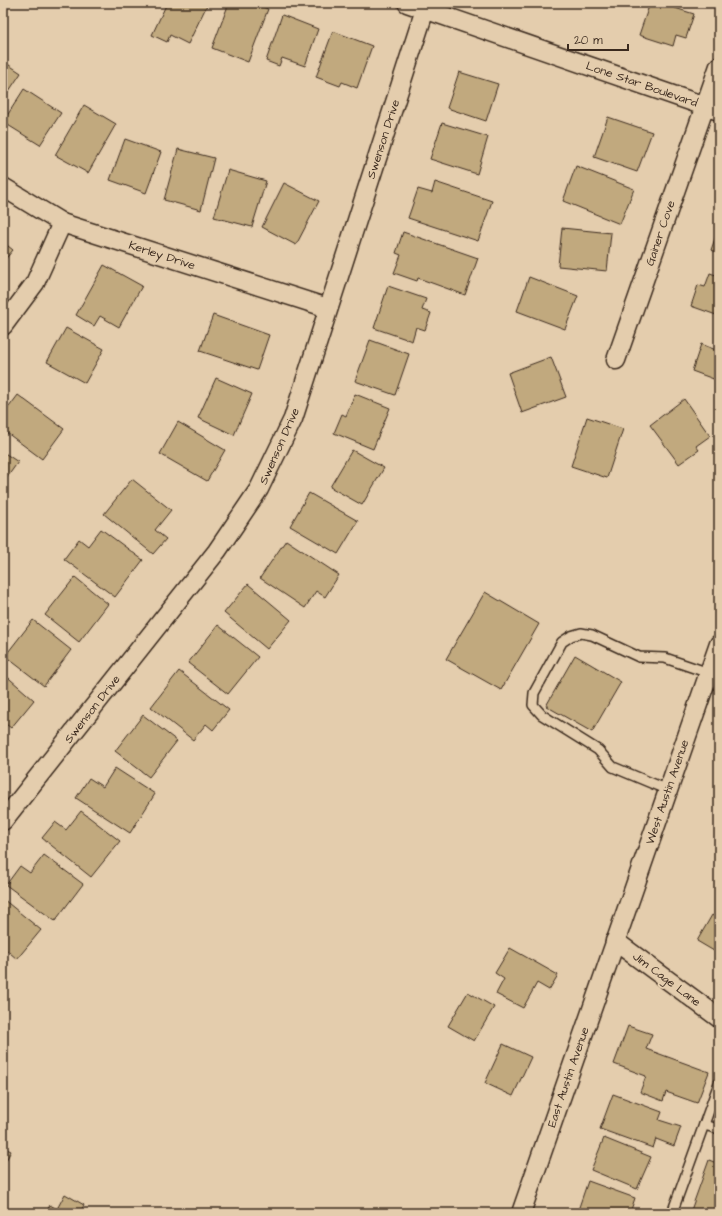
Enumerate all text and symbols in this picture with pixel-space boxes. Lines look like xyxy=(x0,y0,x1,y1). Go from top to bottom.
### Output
scale bar xyxy=(568,26,628,52)
text: 20 m xyxy=(574,32,603,49)
street label: Lone Star Boulevard xyxy=(584,57,700,112)
street label: Swenson Drive xyxy=(363,97,404,181)
street label: Gainer Cove xyxy=(641,198,680,268)
street label: Kerley Drive xyxy=(126,237,198,275)
street label: Swenson Drive xyxy=(255,405,304,487)
street label: Swenson Drive xyxy=(60,671,125,747)
street label: West Austin Avenue xyxy=(642,737,694,847)
street label: Jim Cage Lane xyxy=(629,948,705,1012)
street label: East Austin Avenue xyxy=(543,1024,594,1130)

